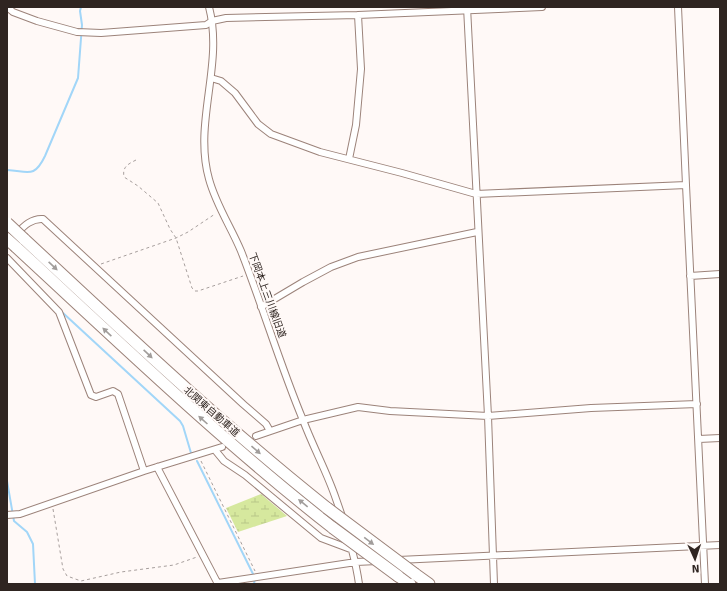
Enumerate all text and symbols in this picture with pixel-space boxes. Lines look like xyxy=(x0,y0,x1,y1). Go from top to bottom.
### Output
street label: 下岡本上三川線旧道 xyxy=(246,251,288,340)
one-way arrow xyxy=(48,261,58,271)
one-way arrow xyxy=(103,328,112,337)
one-way arrow xyxy=(143,349,153,359)
street label: 北関東自動車道 xyxy=(181,384,242,439)
one-way arrow xyxy=(198,415,209,424)
one-way arrow xyxy=(251,445,261,454)
one-way arrow xyxy=(297,499,308,508)
one-way arrow xyxy=(364,536,375,545)
north arrow xyxy=(675,539,715,579)
text: N xyxy=(691,562,700,575)

